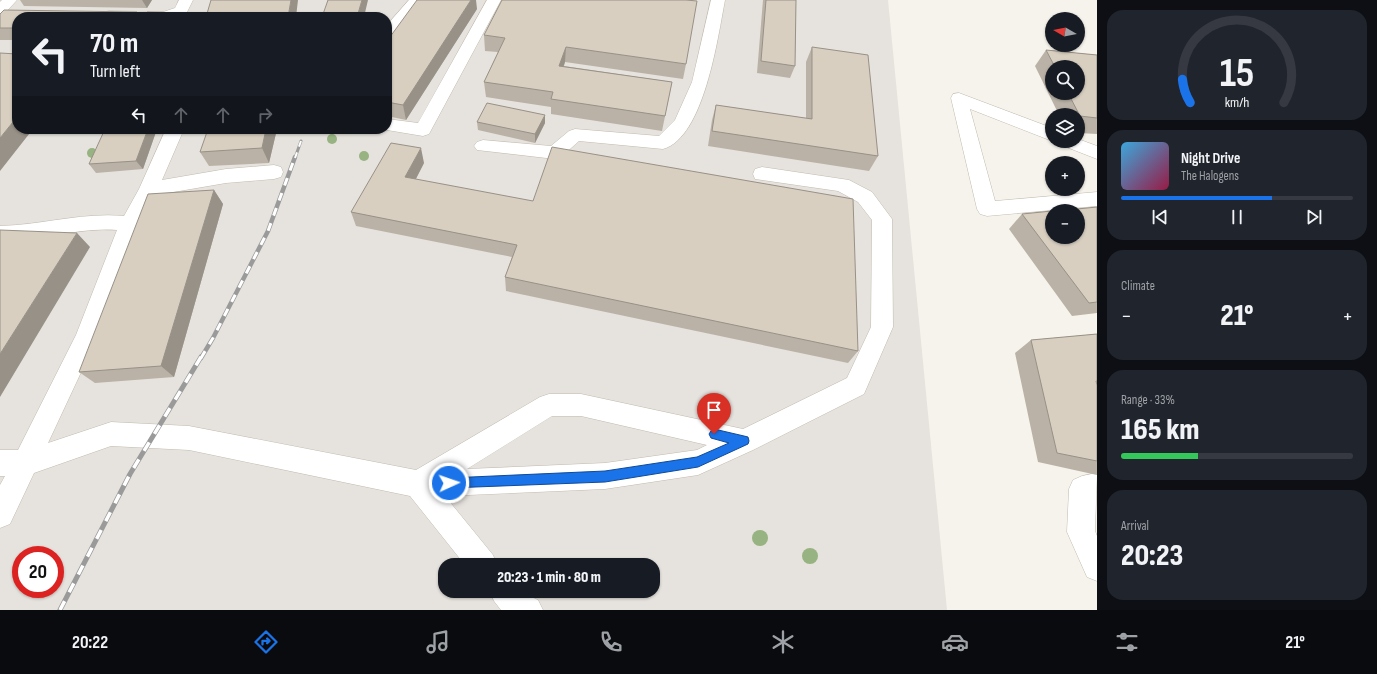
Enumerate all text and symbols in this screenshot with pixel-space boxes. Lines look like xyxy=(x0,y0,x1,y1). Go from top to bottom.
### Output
north arrow xyxy=(1045,12,1085,52)
map controls xyxy=(1045,12,1085,244)
text: 70 m xyxy=(90,27,138,60)
icon: left xyxy=(24,28,76,80)
text: 15 xyxy=(1220,49,1254,98)
button: search xyxy=(1045,60,1085,100)
text: Turn left xyxy=(90,61,141,82)
text: km/h xyxy=(1225,94,1249,111)
icon: left xyxy=(128,104,150,126)
icon: ahead xyxy=(170,104,192,126)
icon: ahead xyxy=(212,104,234,126)
icon: right xyxy=(254,104,276,126)
button: layers xyxy=(1045,108,1085,148)
text: Night Drive xyxy=(1181,149,1240,168)
button: + xyxy=(1045,156,1085,196)
text: The Halogens xyxy=(1181,168,1239,184)
button: − xyxy=(1045,204,1085,244)
icon: previous xyxy=(1149,206,1171,228)
icon: pause xyxy=(1226,206,1248,228)
icon: next xyxy=(1303,206,1325,228)
text: Climate xyxy=(1121,278,1155,294)
text: 21° xyxy=(1220,298,1254,334)
text: − xyxy=(1121,303,1132,330)
text: + xyxy=(1342,303,1353,330)
text: Range · 33% xyxy=(1121,392,1175,408)
pin xyxy=(697,393,731,434)
icon: arrive xyxy=(703,399,725,421)
text: 165 km xyxy=(1121,412,1200,448)
position arrow xyxy=(428,462,470,504)
text: Arrival xyxy=(1121,518,1149,534)
text: 20:23 xyxy=(1121,538,1183,574)
speed limit sign: 20 xyxy=(12,546,64,598)
text: 20:23 · 1 min · 80 m xyxy=(497,568,601,587)
icon: directions xyxy=(252,628,280,656)
icon: music xyxy=(424,628,452,656)
icon: phone xyxy=(597,628,625,656)
icon: climate xyxy=(769,628,797,656)
icon: car xyxy=(941,628,969,656)
icon: filters xyxy=(1113,628,1141,656)
text: 20:22 xyxy=(72,632,108,653)
text: 21° xyxy=(1285,632,1305,653)

